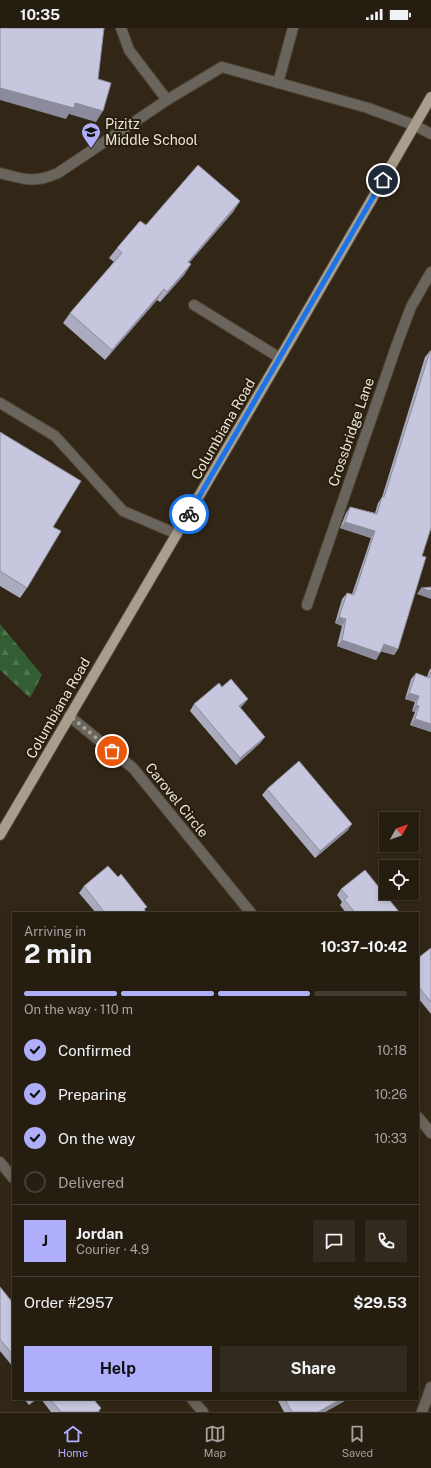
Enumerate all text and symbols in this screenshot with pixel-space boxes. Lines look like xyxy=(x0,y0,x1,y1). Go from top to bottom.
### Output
text: 10:35 xyxy=(20,6,60,23)
place label: Pizitz Middle School xyxy=(105,116,198,148)
school or university icon: Pizitz Middle School xyxy=(80,121,102,149)
pin xyxy=(366,163,400,197)
icon: home xyxy=(372,169,394,191)
street label: Crossbridge Lane xyxy=(325,375,377,488)
street label: Columbiana Road xyxy=(188,376,258,482)
courier xyxy=(169,494,209,534)
icon: bike xyxy=(178,503,200,525)
street label: Columbiana Road xyxy=(23,655,93,761)
pin xyxy=(95,734,129,768)
icon: bag xyxy=(101,740,123,762)
street label: Carovel Circle xyxy=(142,760,212,840)
north arrow xyxy=(379,812,419,852)
map controls xyxy=(379,812,419,900)
button: locate xyxy=(379,860,419,900)
text: Arriving in xyxy=(24,924,86,939)
text: 2 min xyxy=(24,938,92,969)
text: 10:37–10:42 xyxy=(320,938,407,955)
text: On the way · 110 m xyxy=(24,1002,133,1017)
icon: check xyxy=(24,1039,46,1061)
text: Confirmed xyxy=(58,1042,131,1059)
text: 10:18 xyxy=(377,1043,407,1058)
icon: check xyxy=(24,1083,46,1105)
text: Preparing xyxy=(58,1086,127,1103)
text: 10:26 xyxy=(375,1087,407,1102)
icon: check xyxy=(24,1127,46,1149)
text: On the way xyxy=(58,1130,135,1147)
text: 10:33 xyxy=(375,1131,407,1146)
text: Delivered xyxy=(58,1174,124,1191)
button: chat xyxy=(313,1220,355,1262)
button: phone xyxy=(365,1220,407,1262)
text: Jordan xyxy=(76,1225,123,1242)
text: J xyxy=(42,1232,48,1249)
text: Courier · 4.9 xyxy=(76,1242,149,1257)
text: Order #2957 xyxy=(24,1294,114,1311)
text: $29.53 xyxy=(353,1294,407,1311)
button: Help xyxy=(24,1346,212,1392)
button: Share xyxy=(220,1346,407,1392)
tab: Home xyxy=(58,1423,88,1459)
tab: Map xyxy=(204,1423,226,1459)
tab: Saved xyxy=(342,1423,373,1459)

